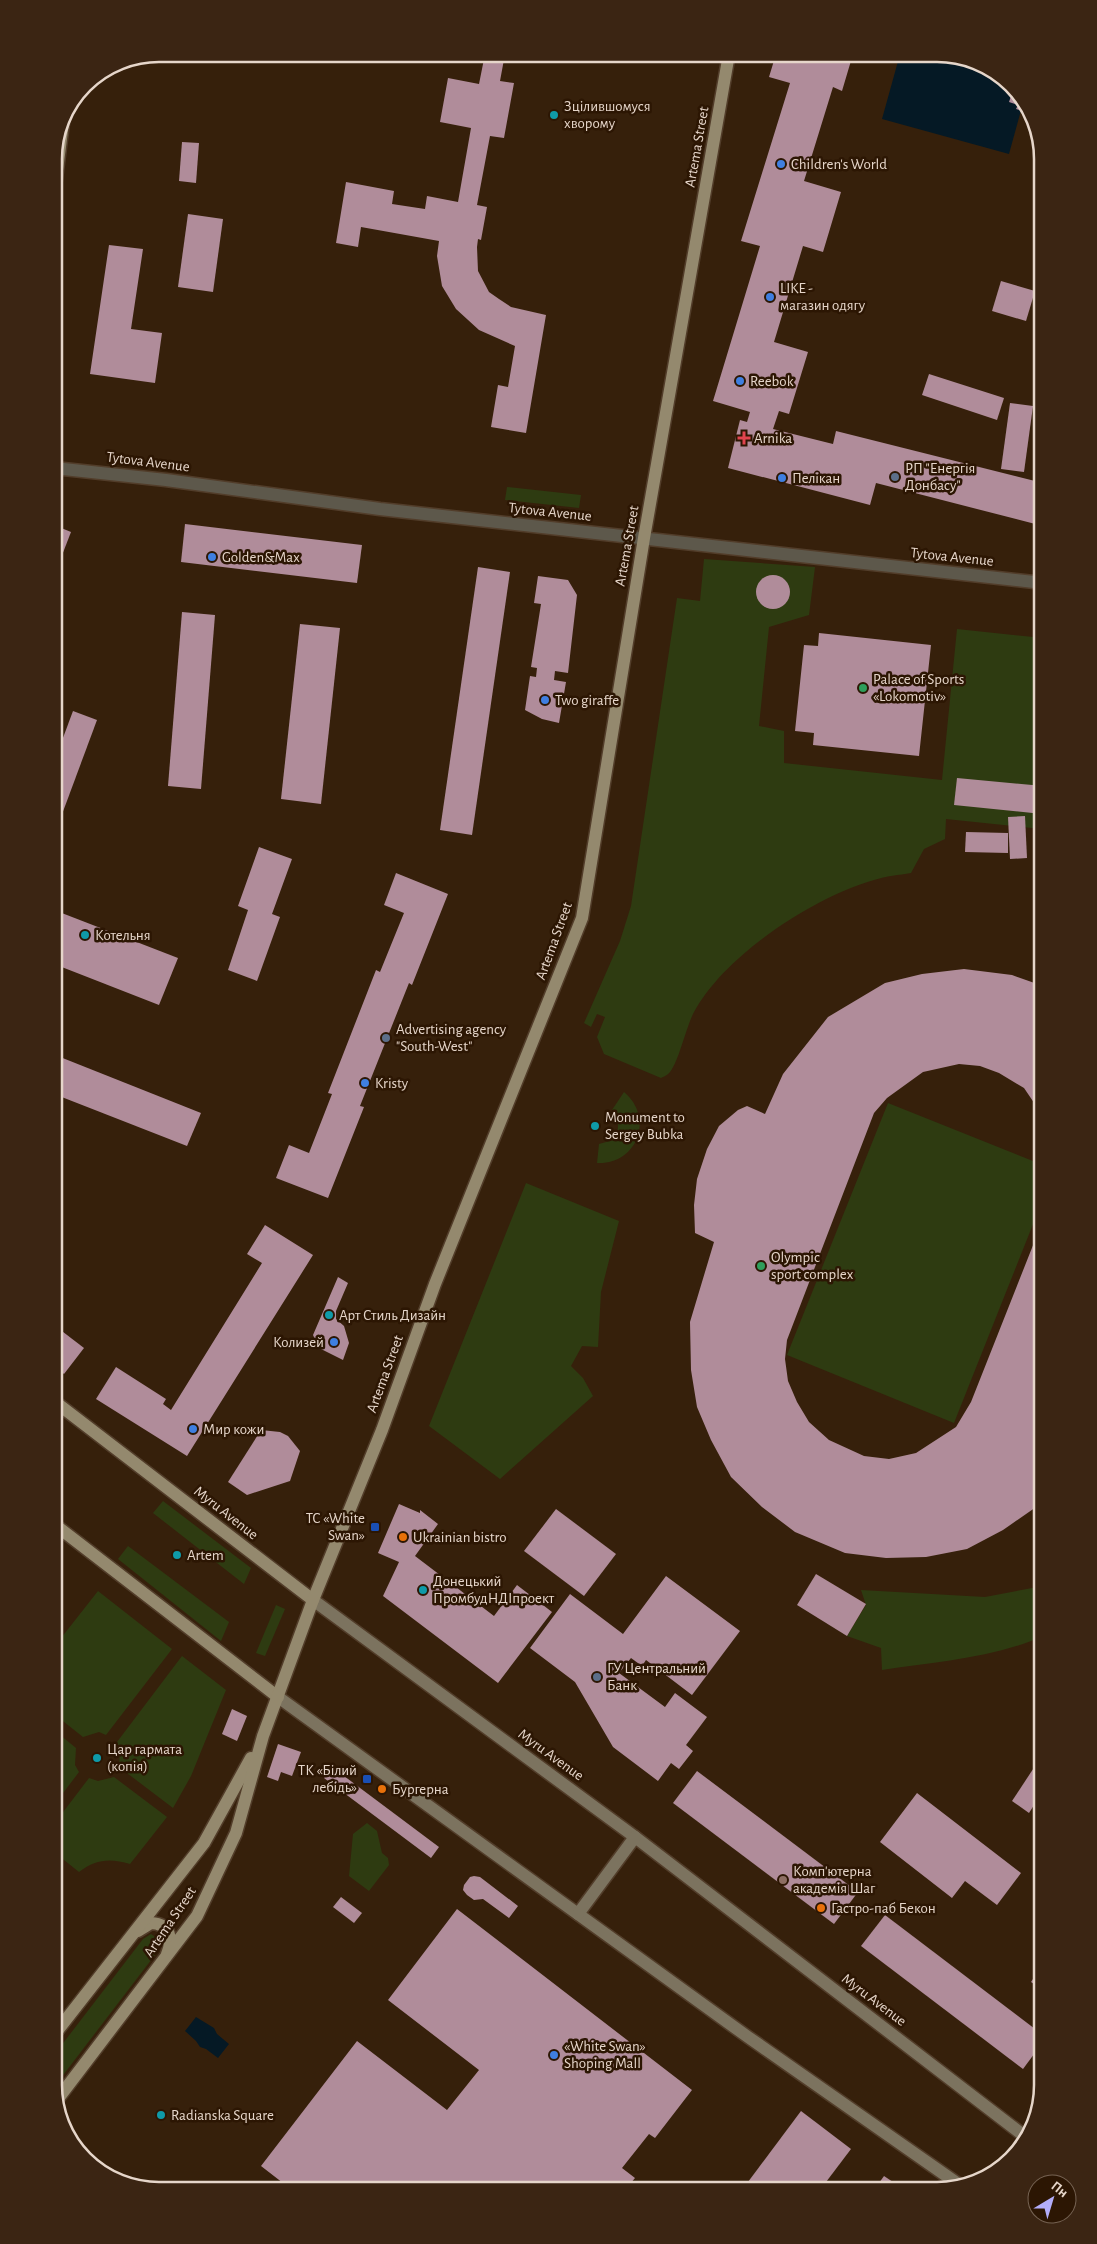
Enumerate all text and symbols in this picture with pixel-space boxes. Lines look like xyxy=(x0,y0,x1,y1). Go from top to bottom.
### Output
place label: Зцілившомуся хворому xyxy=(564,99,651,131)
street label: Artema Street xyxy=(683,105,712,188)
marker: Зцілившомуся хворому xyxy=(548,109,560,121)
place label: Children's World xyxy=(791,157,887,172)
marker: Children's World xyxy=(775,158,787,170)
place label: LIKE - магазин одягу xyxy=(780,281,866,313)
marker: LIKE - магазин одягу xyxy=(764,291,776,303)
place label: Reebok xyxy=(750,374,794,389)
marker: Reebok xyxy=(734,375,746,387)
place label: Arnika xyxy=(754,431,792,446)
marker: Arnika xyxy=(738,432,750,444)
street label: Tytova Avenue xyxy=(106,449,191,475)
place label: РП "Енергія Донбасу" xyxy=(905,461,975,493)
place label: Пелікан xyxy=(792,471,840,486)
marker: РП "Енергія Донбасу" xyxy=(889,471,901,483)
marker: Пелікан xyxy=(776,472,788,484)
street label: Tytova Avenue xyxy=(508,500,593,524)
street label: Artema Street xyxy=(613,504,642,587)
street label: Tytova Avenue xyxy=(910,545,995,569)
place label: Golden&Max xyxy=(222,550,300,565)
marker: Golden&Max xyxy=(206,551,218,563)
place label: Palace of Sports «Lokomotiv» xyxy=(873,672,964,704)
marker: Palace of Sports «Lokomotiv» xyxy=(857,682,869,694)
place label: Two giraffe xyxy=(555,693,619,708)
marker: Two giraffe xyxy=(539,694,551,706)
street label: Artema Street xyxy=(533,900,575,982)
place label: Котельня xyxy=(95,928,151,943)
marker: Котельня xyxy=(79,929,91,941)
place label: Advertising agency "South-West" xyxy=(396,1022,507,1054)
marker: Advertising agency "South-West" xyxy=(380,1032,392,1044)
place label: Kristy xyxy=(375,1076,409,1091)
marker: Kristy xyxy=(359,1077,371,1089)
place label: Monument to Sergey Bubka xyxy=(605,1110,685,1142)
marker: Monument to Sergey Bubka xyxy=(589,1120,601,1132)
place label: Olympic sport complex xyxy=(771,1250,854,1282)
marker: Olympic sport complex xyxy=(755,1260,767,1272)
place label: Арт Стиль Дизайн xyxy=(339,1308,446,1323)
marker: Арт Стиль Дизайн xyxy=(323,1309,335,1321)
street label: Artema Street xyxy=(364,1333,406,1415)
place label: Колизей xyxy=(273,1335,324,1350)
marker: Колизей xyxy=(328,1336,340,1348)
place label: Мир кожи xyxy=(203,1422,265,1437)
marker: Мир кожи xyxy=(187,1423,199,1435)
street label: Myru Avenue xyxy=(191,1483,261,1543)
place label: TC «White Swan» xyxy=(306,1511,365,1543)
marker: TC «White Swan» xyxy=(369,1521,381,1533)
place label: Ukrainian bistro xyxy=(413,1530,507,1545)
marker: Ukrainian bistro xyxy=(397,1531,409,1543)
place label: Artem xyxy=(187,1548,224,1563)
marker: Artem xyxy=(171,1549,183,1561)
place label: Донецький ПромбудНДІпроект xyxy=(433,1574,555,1606)
marker: Донецький ПромбудНДІпроект xyxy=(417,1584,429,1596)
place label: ГУ Центральний Банк xyxy=(607,1661,706,1693)
marker: ГУ Центральний Банк xyxy=(591,1671,603,1683)
street label: Myru Avenue xyxy=(516,1726,586,1784)
place label: Цар гармата (копія) xyxy=(107,1742,182,1774)
marker: Цар гармата (копія) xyxy=(91,1752,103,1764)
place label: ТК «Білий лебідь» xyxy=(298,1763,357,1795)
marker: ТК «Білий лебідь» xyxy=(361,1773,373,1785)
place label: Бургерна xyxy=(392,1782,449,1797)
marker: Бургерна xyxy=(376,1783,388,1795)
place label: Комп'ютерна академія Шаг xyxy=(793,1864,876,1896)
marker: Комп'ютерна академія Шаг xyxy=(777,1874,789,1886)
street label: Artema Street xyxy=(141,1884,199,1960)
place label: Гастро-паб Бекон xyxy=(831,1901,936,1916)
marker: Гастро-паб Бекон xyxy=(815,1902,827,1914)
street label: Myru Avenue xyxy=(839,1971,909,2029)
place label: «White Swan» Shoping Mall xyxy=(564,2039,646,2071)
marker: «White Swan» Shoping Mall xyxy=(548,2049,560,2061)
place label: Radianska Square xyxy=(171,2108,274,2123)
marker: Radianska Square xyxy=(155,2109,167,2121)
north arrow xyxy=(1027,2174,1077,2224)
text: Пн xyxy=(1048,2179,1070,2200)

